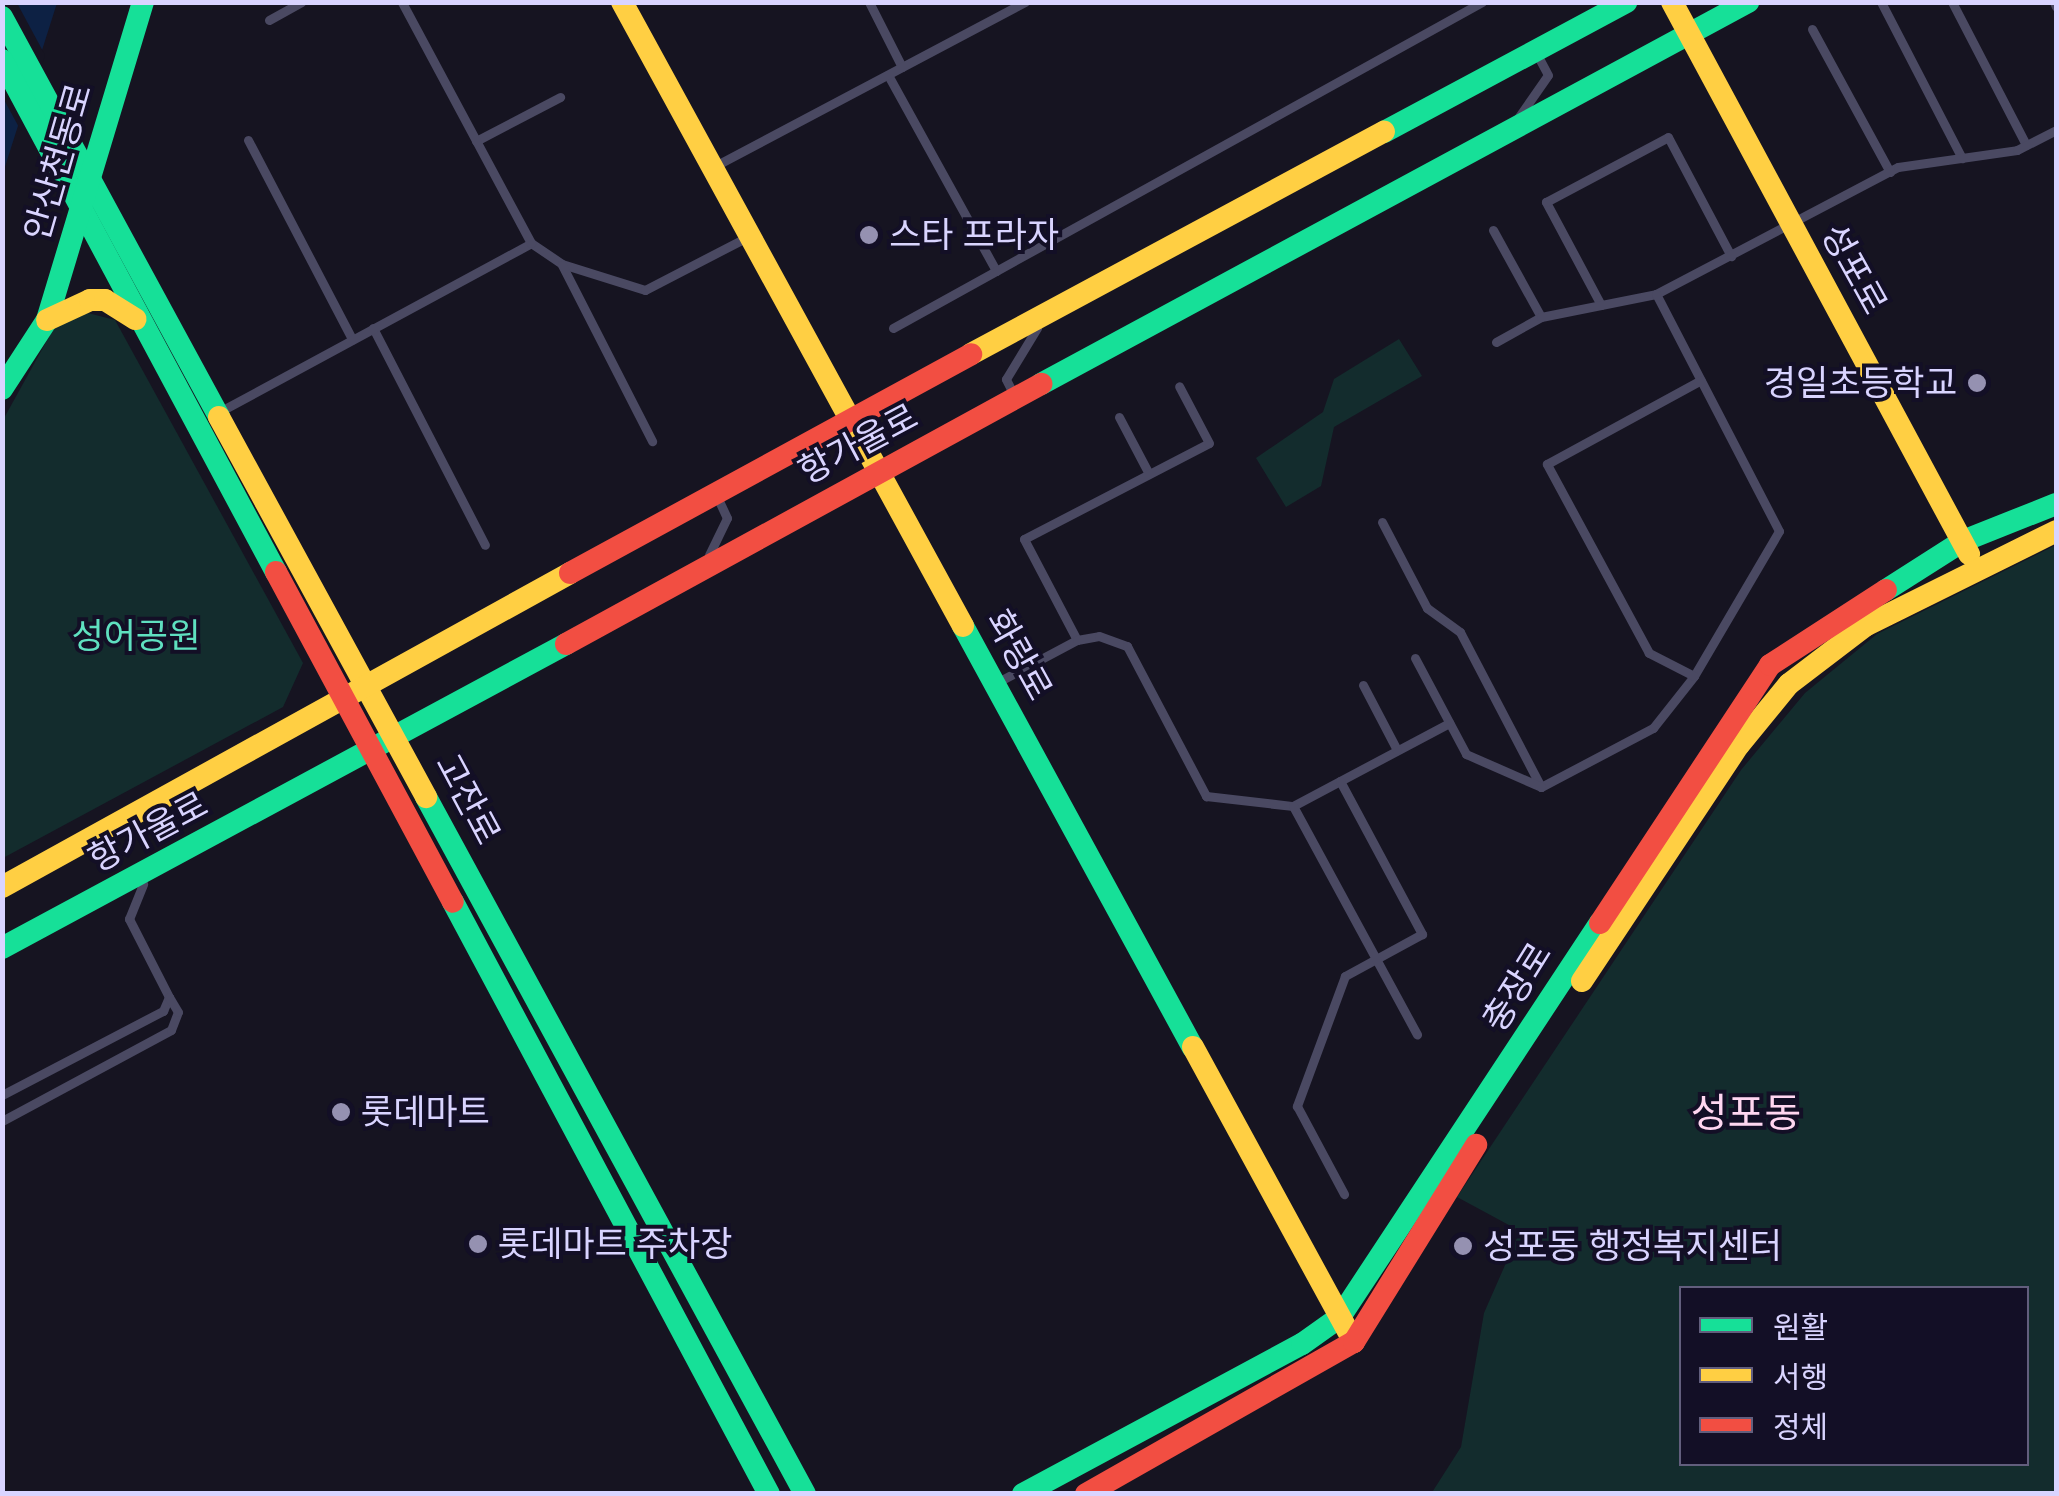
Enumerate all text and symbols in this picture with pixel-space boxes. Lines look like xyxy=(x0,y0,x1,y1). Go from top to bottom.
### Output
street label: 안산천동로 xyxy=(16,79,100,245)
place label: 스타 프라자 xyxy=(889,214,1059,256)
street label: 성포로 xyxy=(1812,217,1896,321)
marker: 스타 프라자 xyxy=(858,224,880,246)
place label: 경일초등학교 xyxy=(1764,362,1957,404)
marker: 경일초등학교 xyxy=(1966,372,1988,394)
street label: 항가울로 xyxy=(791,395,925,493)
street label: 화랑로 xyxy=(977,603,1061,707)
park label: 성어공원 xyxy=(72,615,200,657)
street label: 고잔로 xyxy=(427,746,509,852)
street label: 항가울로 xyxy=(81,783,215,881)
street label: 충장로 xyxy=(1474,935,1560,1039)
district label: 성포동 xyxy=(1691,1089,1801,1137)
place label: 롯데마트 xyxy=(361,1091,490,1133)
marker: 롯데마트 xyxy=(330,1101,352,1123)
place label: 롯데마트 주차장 xyxy=(498,1223,733,1265)
place label: 성포동 행정복지센터 xyxy=(1483,1225,1782,1267)
marker: 롯데마트 주차장 xyxy=(467,1233,489,1255)
marker: 성포동 행정복지센터 xyxy=(1452,1235,1474,1257)
legend xyxy=(1679,1286,2029,1466)
text: 원활 xyxy=(1773,1309,1828,1346)
text: 서행 xyxy=(1773,1359,1828,1396)
text: 정체 xyxy=(1773,1409,1828,1446)

